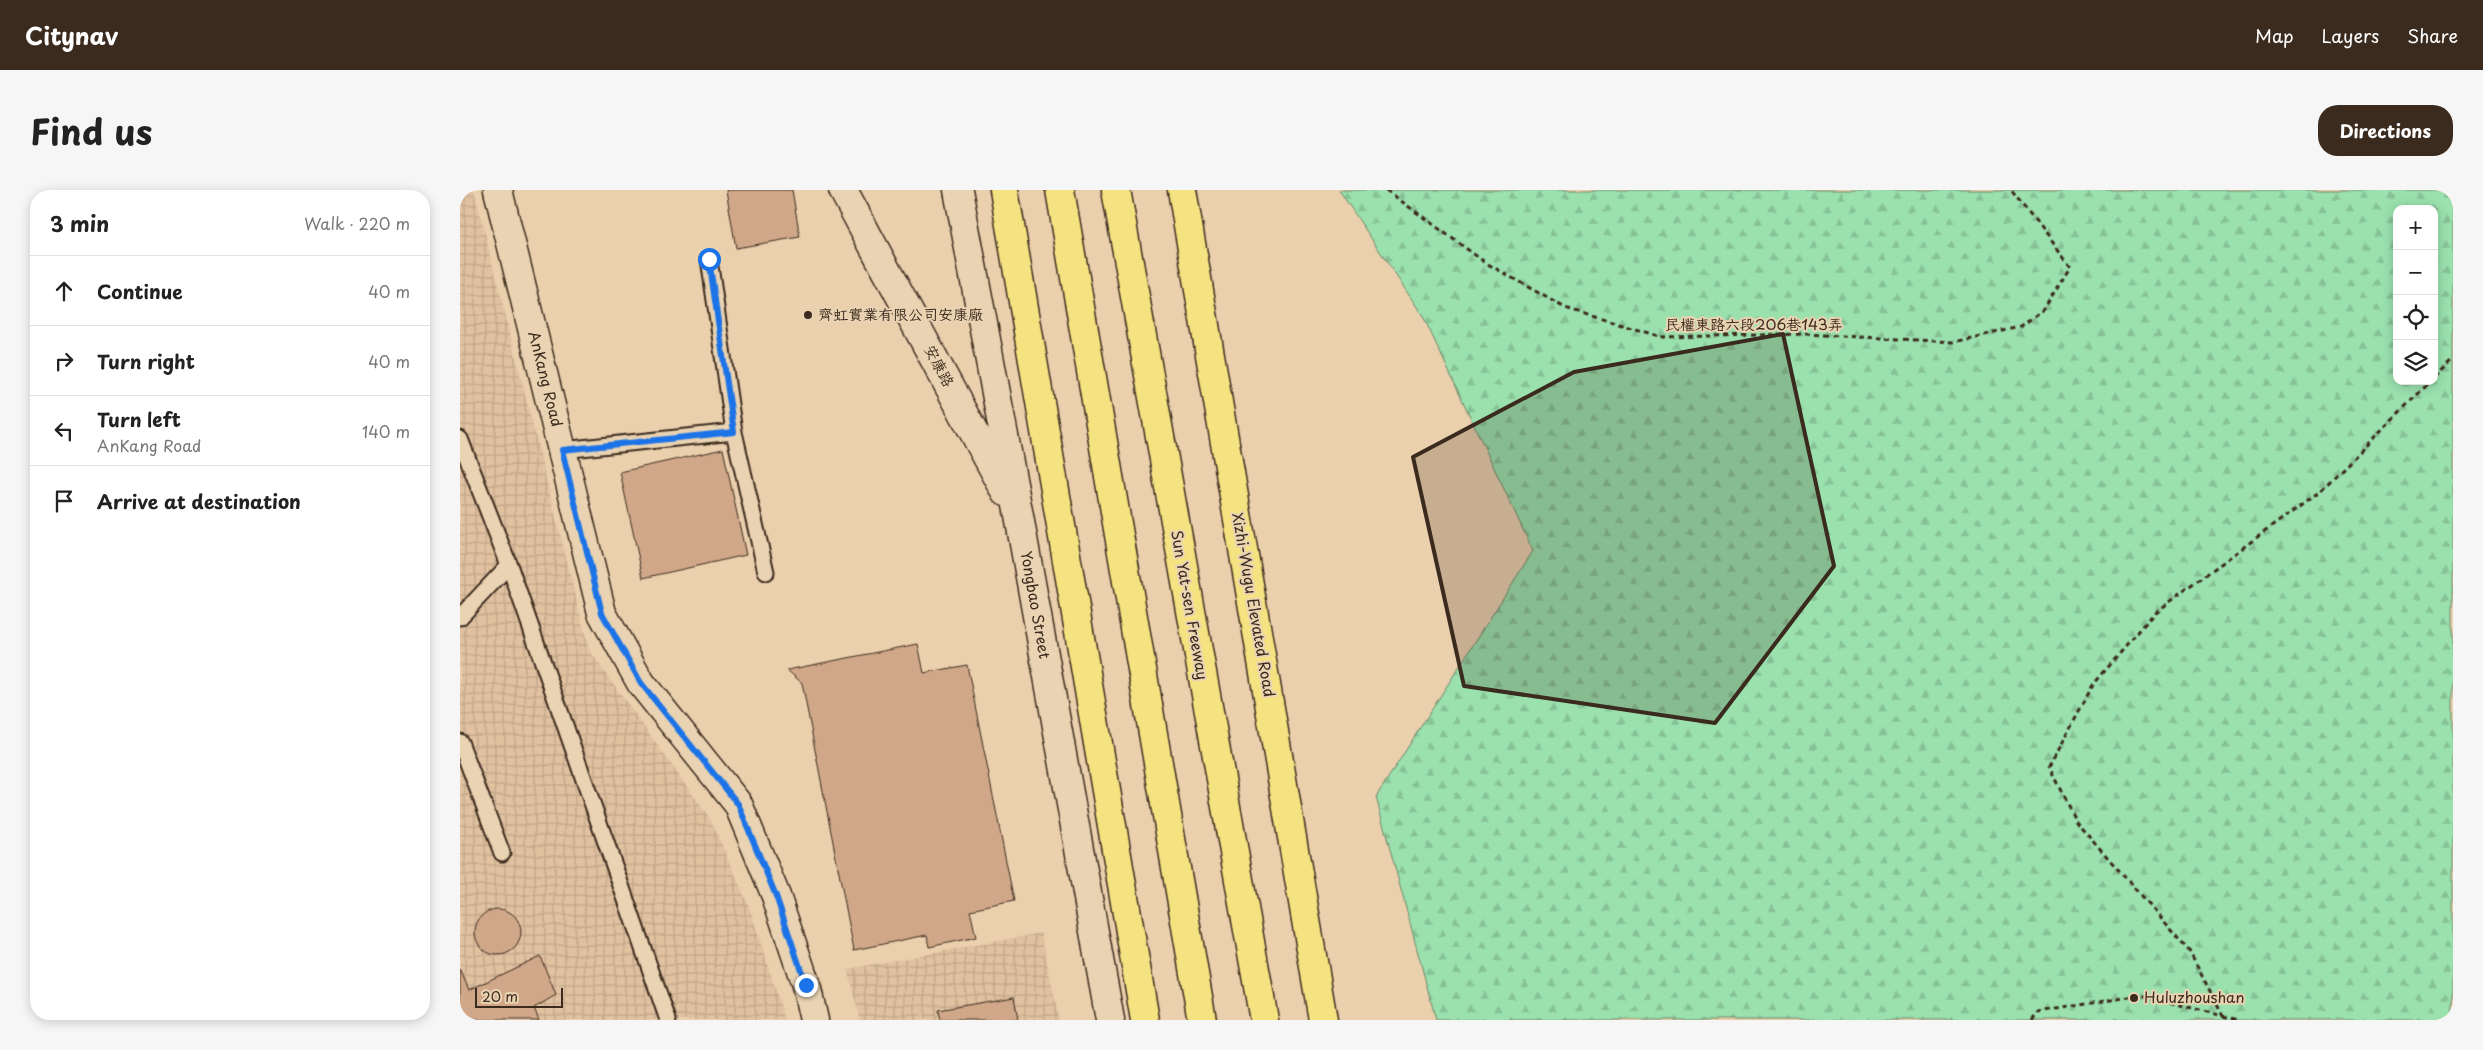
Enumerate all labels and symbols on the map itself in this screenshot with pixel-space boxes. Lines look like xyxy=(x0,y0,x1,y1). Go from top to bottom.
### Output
route start xyxy=(698,248,721,271)
place label: 齊虹實業有限公司安康廠 xyxy=(818,302,983,325)
marker: 齊虹實業有限公司安康廠 xyxy=(802,309,814,321)
street label: 民權東路六段206巷143弄 xyxy=(1665,312,1843,335)
street label: AnKang Road xyxy=(523,328,569,429)
street label: 安康路 xyxy=(920,340,961,391)
street label: Xizhi-Wugu Elevated Road xyxy=(1227,511,1282,699)
street label: Sun Yat-sen Freeway xyxy=(1166,528,1215,681)
street label: Yongbao Street xyxy=(1016,549,1057,660)
route end xyxy=(795,974,818,997)
scale bar xyxy=(475,985,562,1008)
place label: Huluzhoushan xyxy=(2144,985,2244,1008)
marker: Huluzhoushan xyxy=(2128,992,2140,1004)

